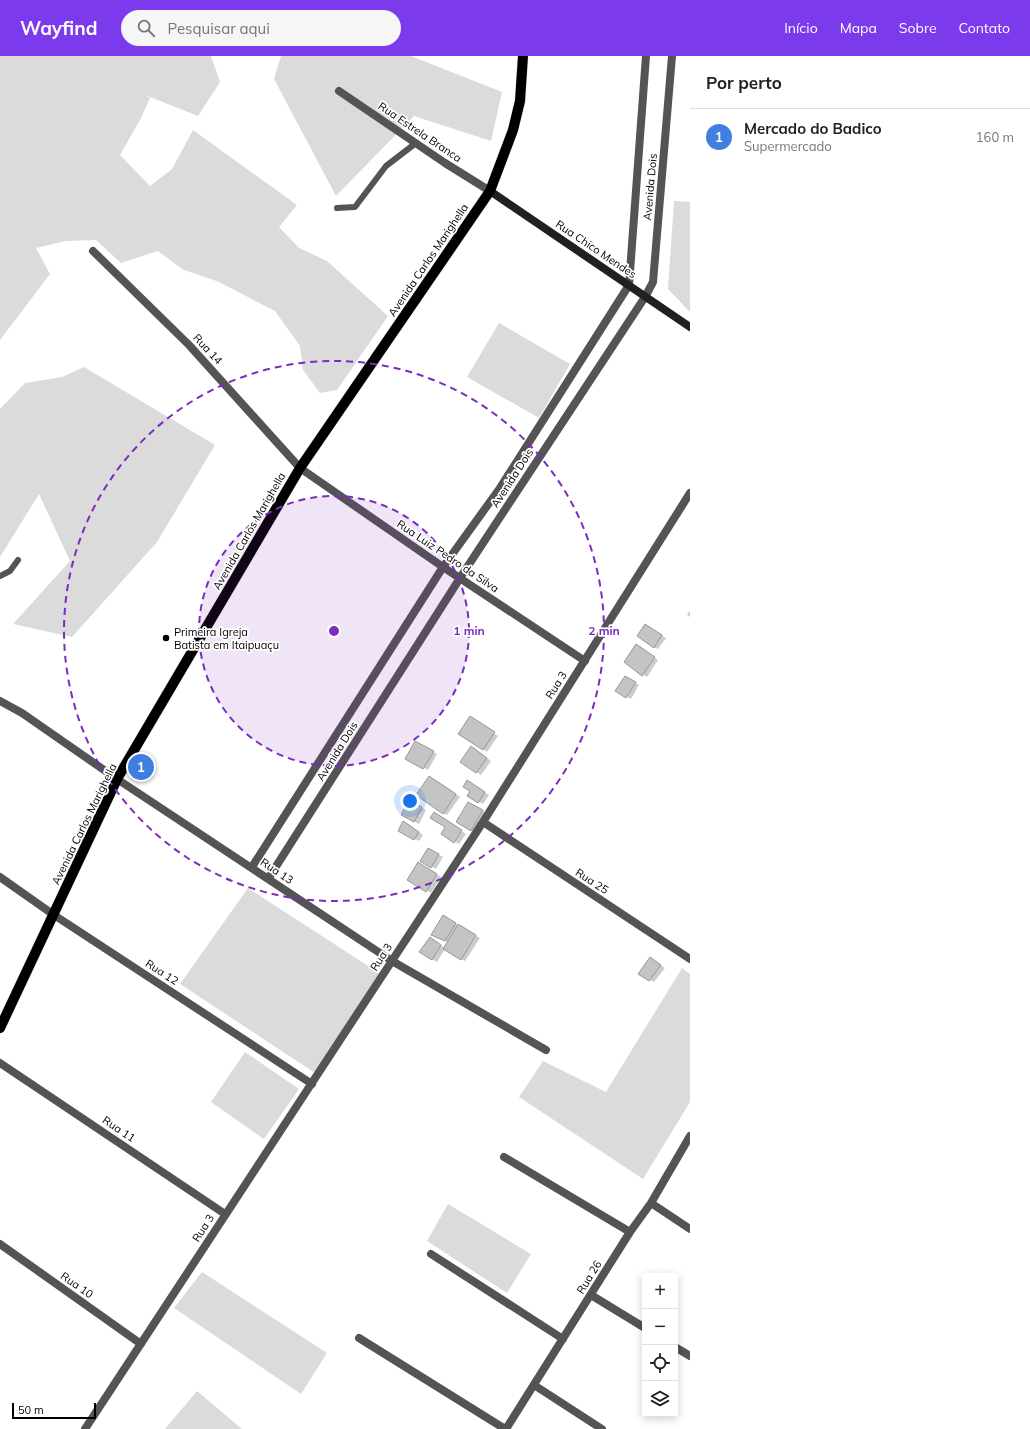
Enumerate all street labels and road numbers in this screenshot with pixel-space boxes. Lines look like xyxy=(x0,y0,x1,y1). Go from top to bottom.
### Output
street label: Rua Estrela Branca xyxy=(376,99,464,165)
street label: Avenida Dois xyxy=(640,153,660,221)
street label: Avenida Carlos Marighella xyxy=(385,201,471,319)
street label: Rua Chico Mendes xyxy=(553,217,639,281)
street label: Rua 14 xyxy=(190,331,226,367)
street label: Avenida Dois xyxy=(488,446,536,510)
street label: Avenida Carlos Marighella xyxy=(210,470,288,592)
street label: Rua Luiz Pedro da Silva xyxy=(394,517,502,595)
street label: Rua 3 xyxy=(542,669,570,701)
street label: Avenida Dois xyxy=(313,719,361,783)
street label: Avenida Carlos Marighella xyxy=(48,761,120,887)
street label: Rua 13 xyxy=(258,855,296,887)
street label: Rua 25 xyxy=(573,865,612,897)
street label: Rua 3 xyxy=(367,941,395,973)
street label: Rua 12 xyxy=(143,956,182,988)
street label: Rua 11 xyxy=(100,1113,138,1145)
street label: Rua 3 xyxy=(189,1212,217,1244)
street label: Rua 26 xyxy=(573,1257,605,1296)
street label: Rua 10 xyxy=(58,1269,96,1301)

